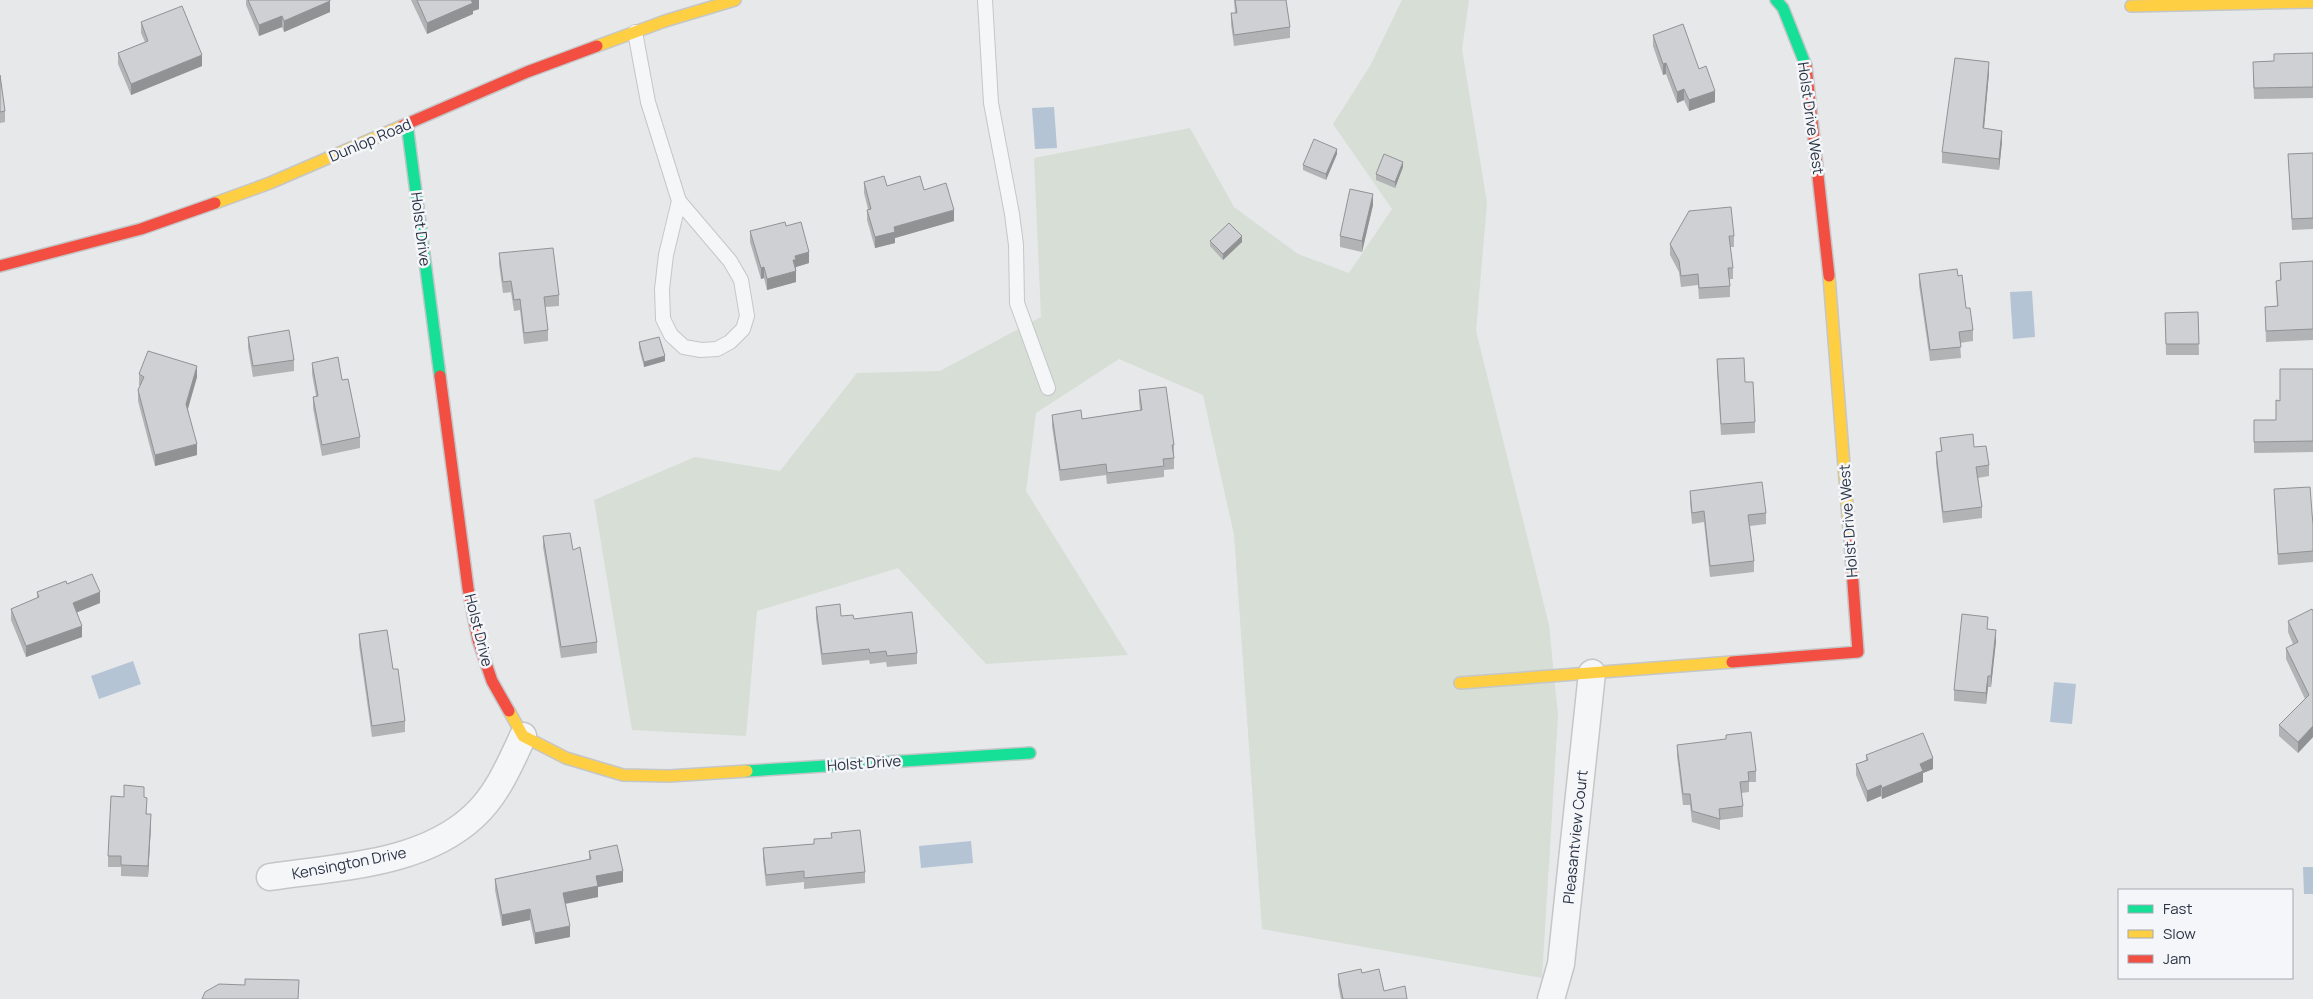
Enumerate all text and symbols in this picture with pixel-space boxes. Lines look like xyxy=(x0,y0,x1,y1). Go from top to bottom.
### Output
street label: Holst Drive West xyxy=(1793,60,1829,176)
street label: Dunlop Road xyxy=(326,113,414,167)
street label: Holst Drive xyxy=(406,191,436,268)
street label: Holst Drive West xyxy=(1834,464,1862,578)
street label: Holst Drive xyxy=(460,591,498,669)
street label: Holst Drive xyxy=(826,750,902,776)
street label: Pleasantview Court xyxy=(1558,769,1592,905)
street label: Kensington Drive xyxy=(290,842,408,884)
legend xyxy=(2118,889,2293,979)
text: Fast xyxy=(2163,898,2192,919)
text: Slow xyxy=(2163,923,2196,944)
text: Jam xyxy=(2163,948,2191,969)

